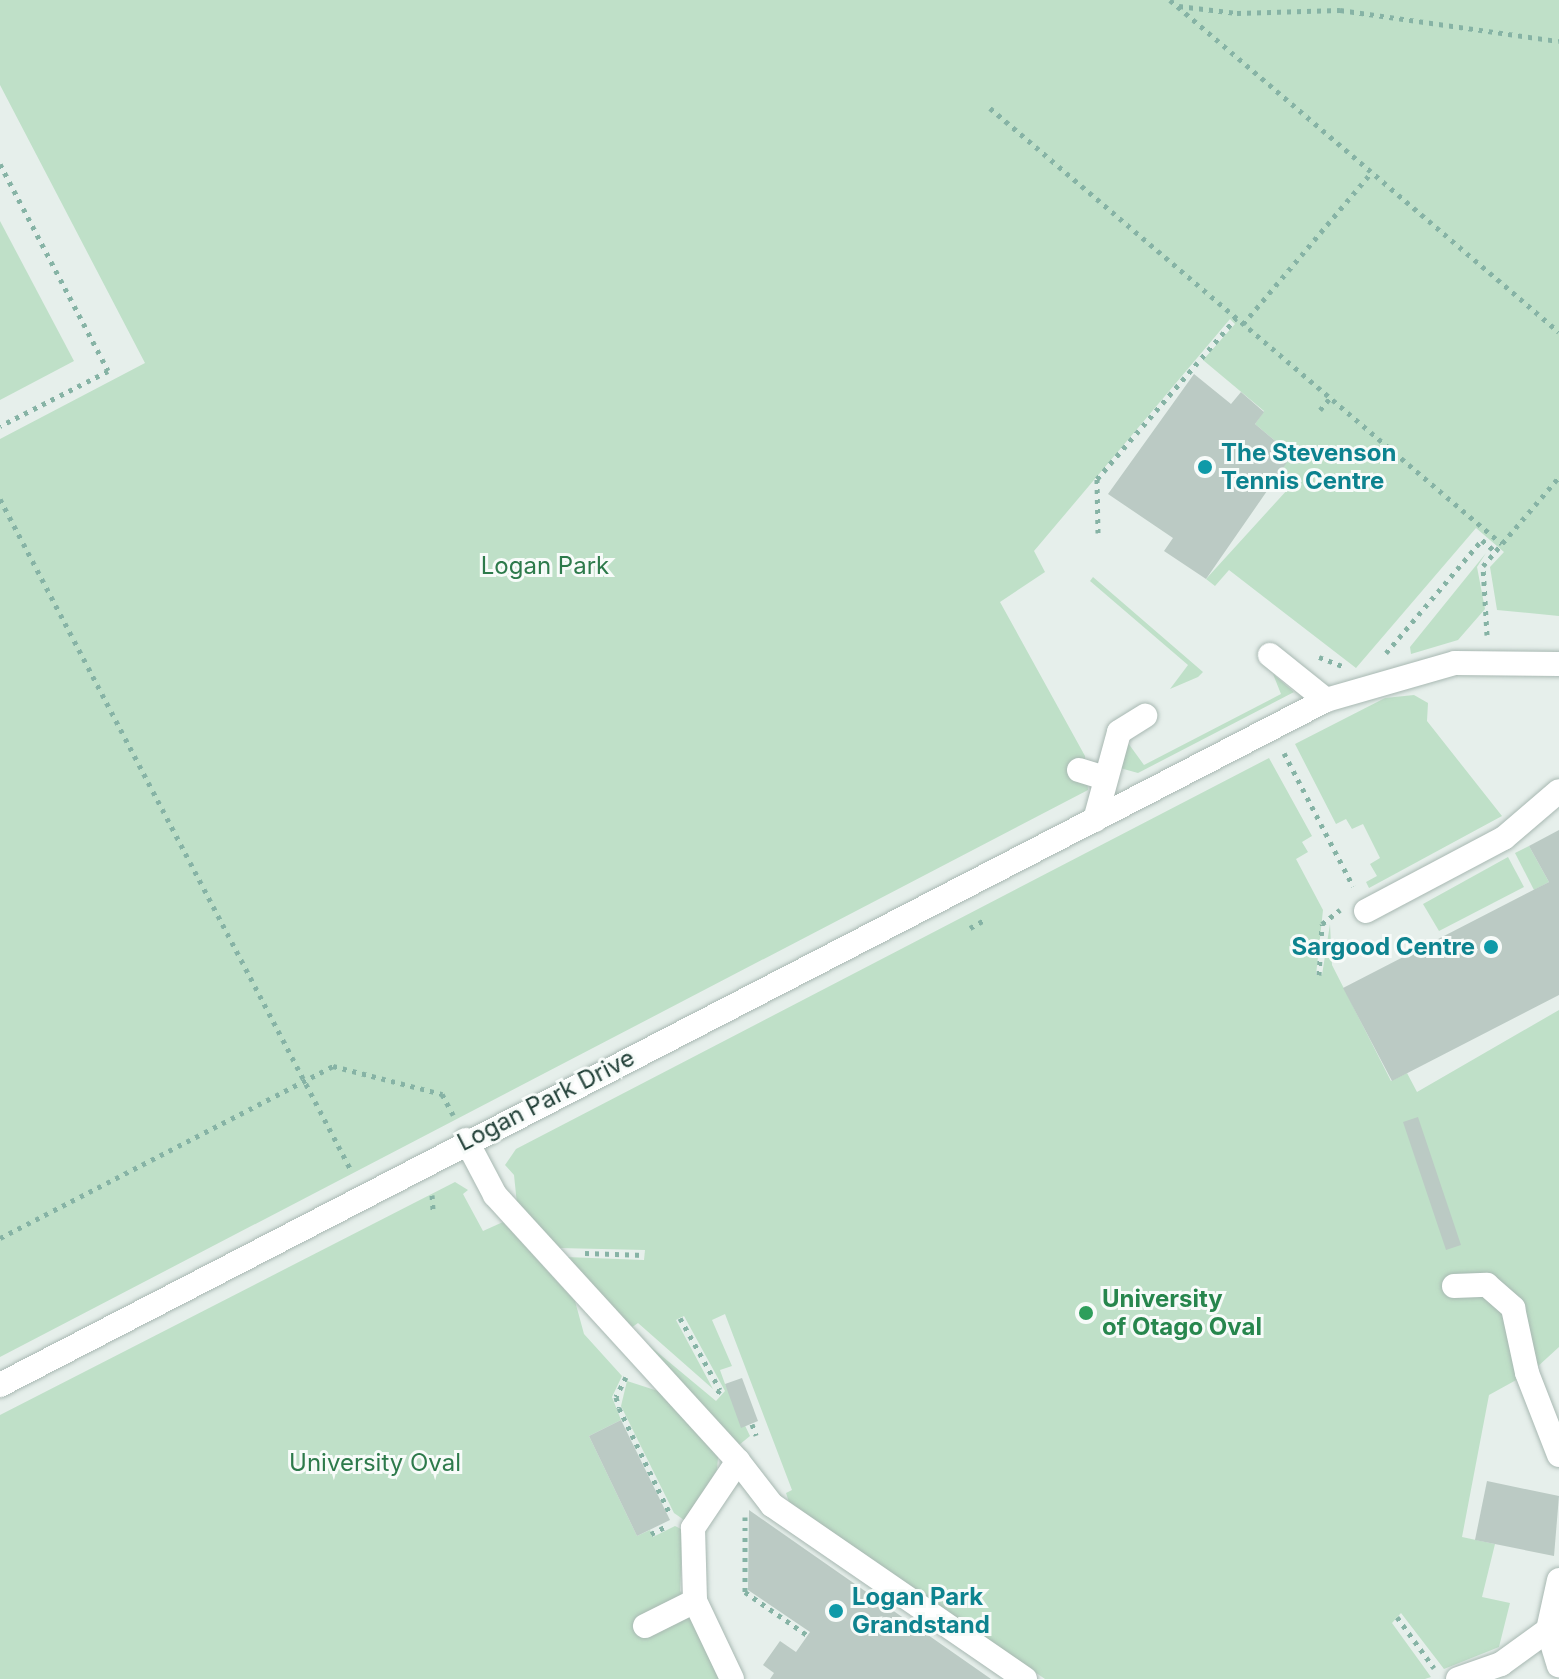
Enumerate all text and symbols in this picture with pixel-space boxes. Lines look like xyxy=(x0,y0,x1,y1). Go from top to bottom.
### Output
place label: The Stevenson Tennis Centre xyxy=(1221,439,1396,495)
marker: The Stevenson Tennis Centre xyxy=(1196,458,1214,476)
park label: Logan Park xyxy=(481,552,609,580)
place label: Sargood Centre xyxy=(1291,933,1475,961)
marker: Sargood Centre xyxy=(1482,938,1500,956)
street label: Logan Park Drive xyxy=(453,1043,639,1157)
place label: University of Otago Oval xyxy=(1102,1285,1262,1341)
marker: University of Otago Oval xyxy=(1077,1304,1095,1322)
park label: University Oval xyxy=(289,1449,461,1477)
place label: Logan Park Grandstand xyxy=(852,1583,990,1639)
marker: Logan Park Grandstand xyxy=(827,1602,845,1620)

